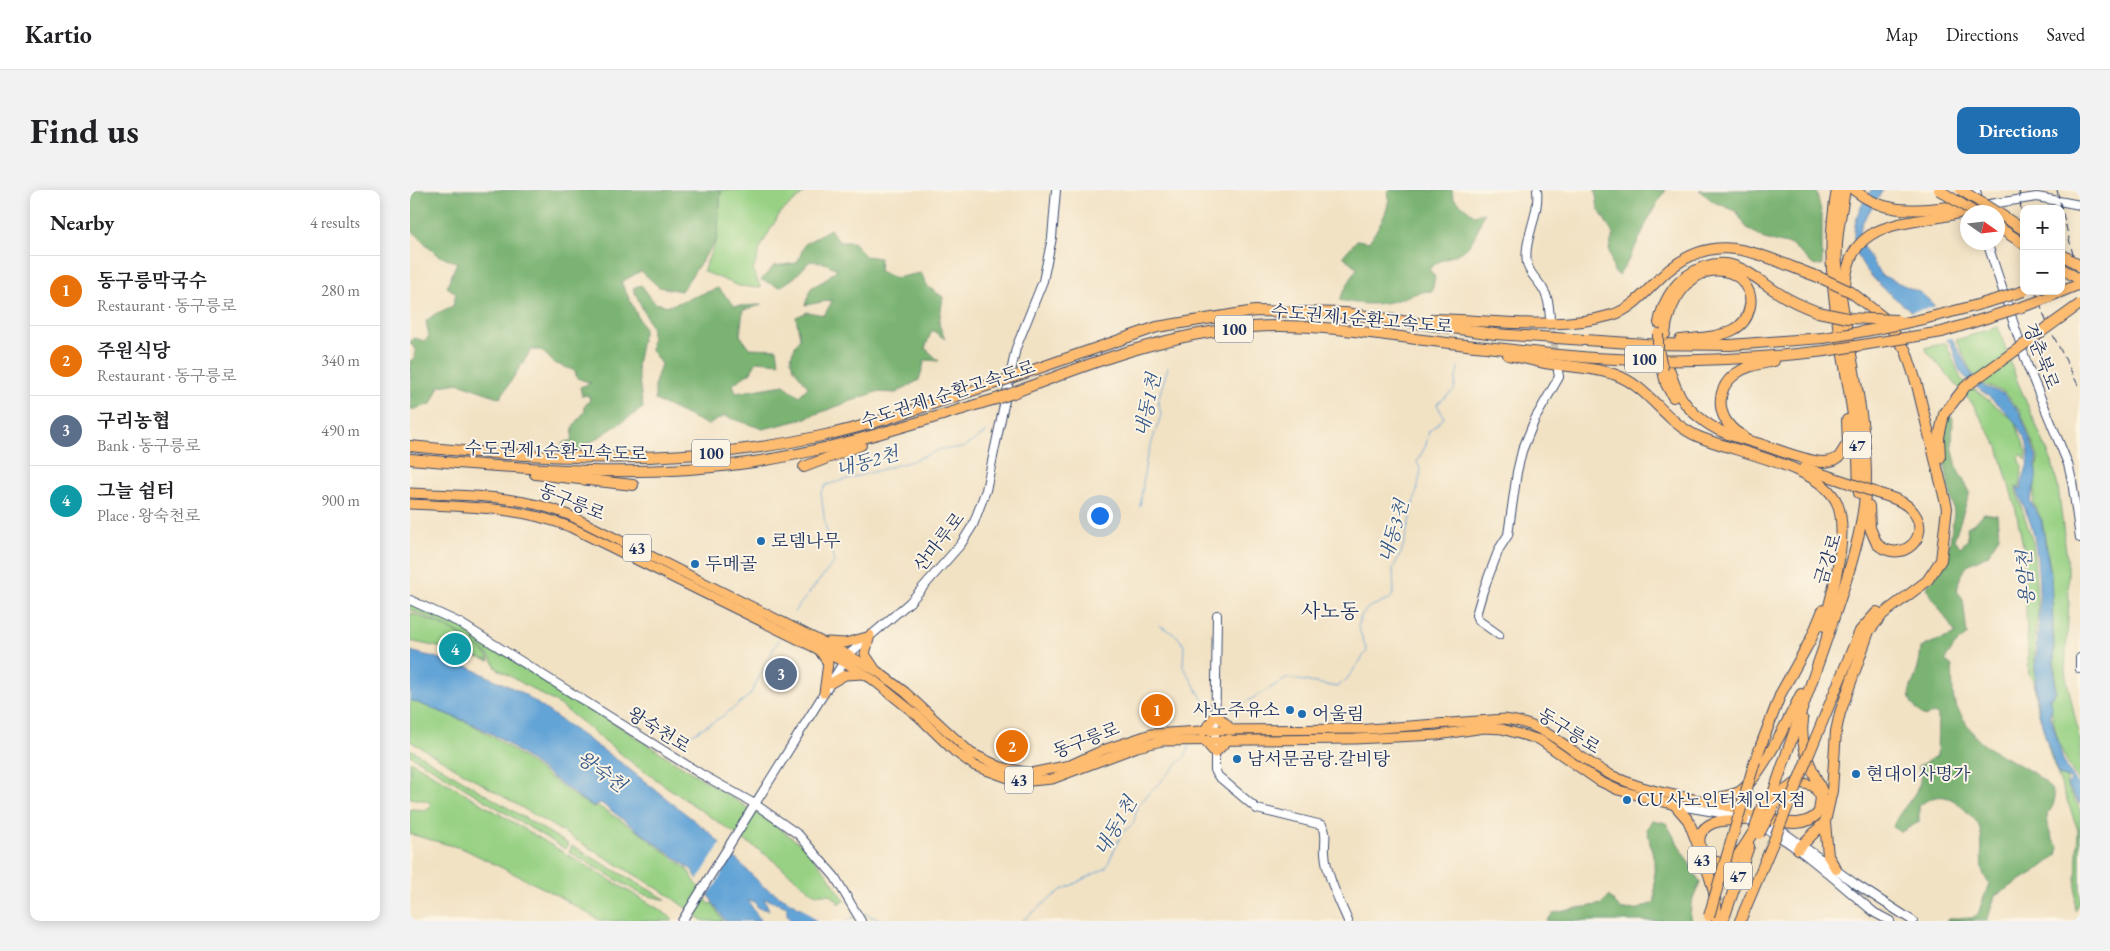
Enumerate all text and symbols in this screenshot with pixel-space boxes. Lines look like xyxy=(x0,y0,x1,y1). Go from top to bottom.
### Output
text: Kartio xyxy=(25,19,92,50)
text: Map xyxy=(1886,23,1918,46)
text: Directions xyxy=(1946,23,2018,46)
text: Saved xyxy=(2046,23,2085,46)
button: Directions xyxy=(1957,107,2080,154)
text: Find us xyxy=(30,108,139,153)
north arrow xyxy=(1960,205,2005,250)
map controls xyxy=(2020,205,2065,295)
button: + xyxy=(2020,205,2065,250)
text: Nearby xyxy=(50,209,114,236)
text: 4 results xyxy=(310,212,360,233)
button: − xyxy=(2020,250,2065,295)
text: 동구릉막국수 xyxy=(97,268,207,293)
text: 1 xyxy=(62,280,70,301)
text: 280 m xyxy=(321,280,360,301)
text: Restaurant · 동구릉로 xyxy=(97,295,236,316)
street label: 수도권제1순환고속도로 xyxy=(1270,299,1454,338)
road number: 100 xyxy=(1215,316,1253,342)
street label: 경춘북로 xyxy=(2018,319,2065,392)
text: 주원식당 xyxy=(97,338,170,363)
road number: 100 xyxy=(1625,346,1663,372)
text: 2 xyxy=(62,350,70,371)
text: 340 m xyxy=(321,350,360,371)
street label: 수도권제1순환고속도로 xyxy=(857,354,1038,433)
text: Restaurant · 동구릉로 xyxy=(97,365,236,386)
water label: 내동1천 xyxy=(1129,370,1167,439)
text: 구리농협 xyxy=(97,408,170,433)
text: 3 xyxy=(62,420,70,441)
text: 490 m xyxy=(321,420,360,441)
road number: 47 xyxy=(1843,432,1871,458)
text: Bank · 동구릉로 xyxy=(97,435,200,456)
street label: 수도권제1순환고속도로 xyxy=(464,436,648,465)
road number: 100 xyxy=(692,440,730,466)
water label: 내동2천 xyxy=(833,440,903,482)
text: 그늘 쉼터 xyxy=(97,478,175,503)
street label: 동구릉로 xyxy=(536,478,609,525)
text: 4 xyxy=(62,490,70,511)
text: 900 m xyxy=(321,490,360,511)
water label: 내동3천 xyxy=(1373,495,1415,565)
your location xyxy=(1087,503,1113,529)
text: Place · 왕숙천로 xyxy=(97,505,200,526)
street label: 산마루로 xyxy=(908,507,969,576)
place label: 로뎀나무 xyxy=(771,529,841,552)
street label: 금강로 xyxy=(1809,531,1846,587)
road number: 43 xyxy=(623,534,651,562)
marker: 로뎀나무 xyxy=(755,535,767,547)
water label: 용암천 xyxy=(2011,548,2039,606)
place label: 두메골 xyxy=(705,552,758,575)
marker: 두메골 xyxy=(689,558,701,570)
district label: 사노동 xyxy=(1301,598,1359,624)
pin: 4 xyxy=(439,630,471,668)
pin: 3 xyxy=(765,655,797,693)
pin: 1 xyxy=(1141,691,1173,729)
place label: 사노주유소 xyxy=(1193,698,1280,721)
street label: 왕숙천로 xyxy=(624,701,695,758)
place label: 어울림 xyxy=(1312,702,1364,725)
street label: 동구릉로 xyxy=(1534,702,1605,759)
marker: 사노주유소 xyxy=(1284,704,1296,716)
marker: 어울림 xyxy=(1296,708,1308,720)
street label: 동구릉로 xyxy=(1049,716,1122,763)
pin: 2 xyxy=(996,727,1028,765)
water label: 왕숙천 xyxy=(572,745,633,799)
place label: 남서문곰탕.갈비탕 xyxy=(1247,747,1391,770)
marker: 남서문곰탕.갈비탕 xyxy=(1231,753,1243,765)
place label: 현대이사명가 xyxy=(1866,762,1971,785)
road number: 43 xyxy=(1005,766,1033,794)
marker: 현대이사명가 xyxy=(1850,768,1862,780)
place label: CU 사노인터체인지점 xyxy=(1637,788,1806,811)
water label: 내동1천 xyxy=(1089,791,1143,860)
marker: CU 사노인터체인지점 xyxy=(1621,794,1633,806)
road number: 43 xyxy=(1688,846,1716,874)
road number: 47 xyxy=(1724,862,1752,889)

